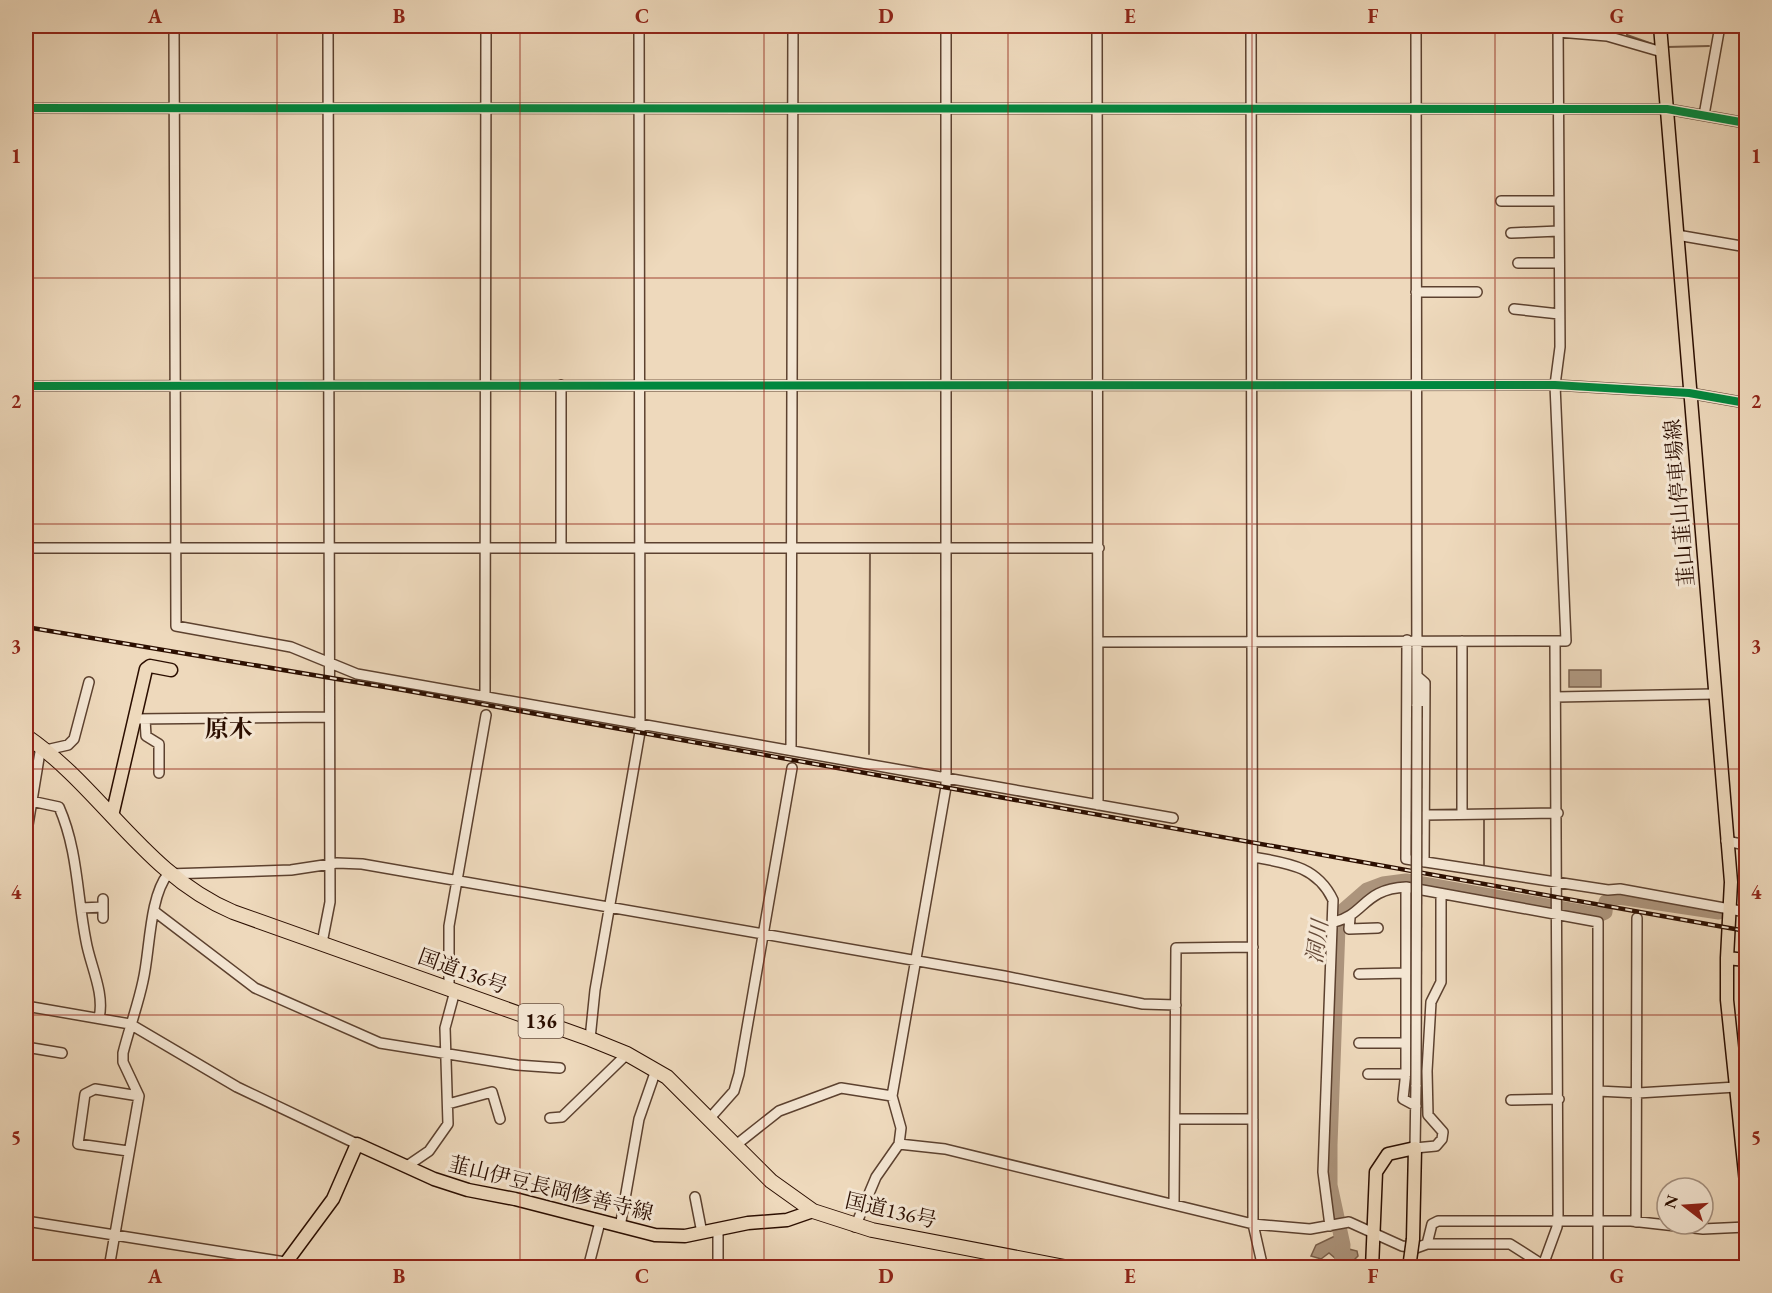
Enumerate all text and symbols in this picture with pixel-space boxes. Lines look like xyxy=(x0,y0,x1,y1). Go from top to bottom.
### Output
text: A xyxy=(147,3,163,29)
text: B xyxy=(393,3,405,29)
text: C xyxy=(635,3,649,29)
text: D xyxy=(878,3,894,29)
text: E xyxy=(1124,3,1136,29)
text: F xyxy=(1368,3,1379,29)
text: G xyxy=(1610,3,1624,29)
text: 1 xyxy=(11,143,21,169)
text: 1 xyxy=(1751,143,1761,169)
text: 2 xyxy=(11,388,22,414)
text: 2 xyxy=(1751,388,1762,414)
street label: 韮山韮山停車場線 xyxy=(1658,418,1700,588)
text: 3 xyxy=(11,633,21,659)
text: 3 xyxy=(1751,633,1761,659)
district label: 原木 xyxy=(205,713,253,744)
text: 4 xyxy=(11,879,22,905)
text: 4 xyxy=(1751,879,1762,905)
water label: 洞川 xyxy=(1300,916,1335,966)
street label: 国道136号 xyxy=(415,942,511,1000)
road number: 136 xyxy=(518,1004,564,1038)
text: 5 xyxy=(11,1124,21,1150)
text: 5 xyxy=(1751,1124,1761,1150)
street label: 韮山伊豆長岡修善寺線 xyxy=(446,1149,656,1227)
north arrow xyxy=(1655,1176,1715,1236)
street label: 国道136号 xyxy=(843,1186,939,1234)
text: N xyxy=(1659,1192,1683,1211)
text: A xyxy=(147,1263,163,1289)
text: B xyxy=(393,1263,405,1289)
text: C xyxy=(635,1263,649,1289)
text: D xyxy=(878,1263,894,1289)
text: E xyxy=(1124,1263,1136,1289)
text: F xyxy=(1368,1263,1379,1289)
text: G xyxy=(1610,1263,1624,1289)

